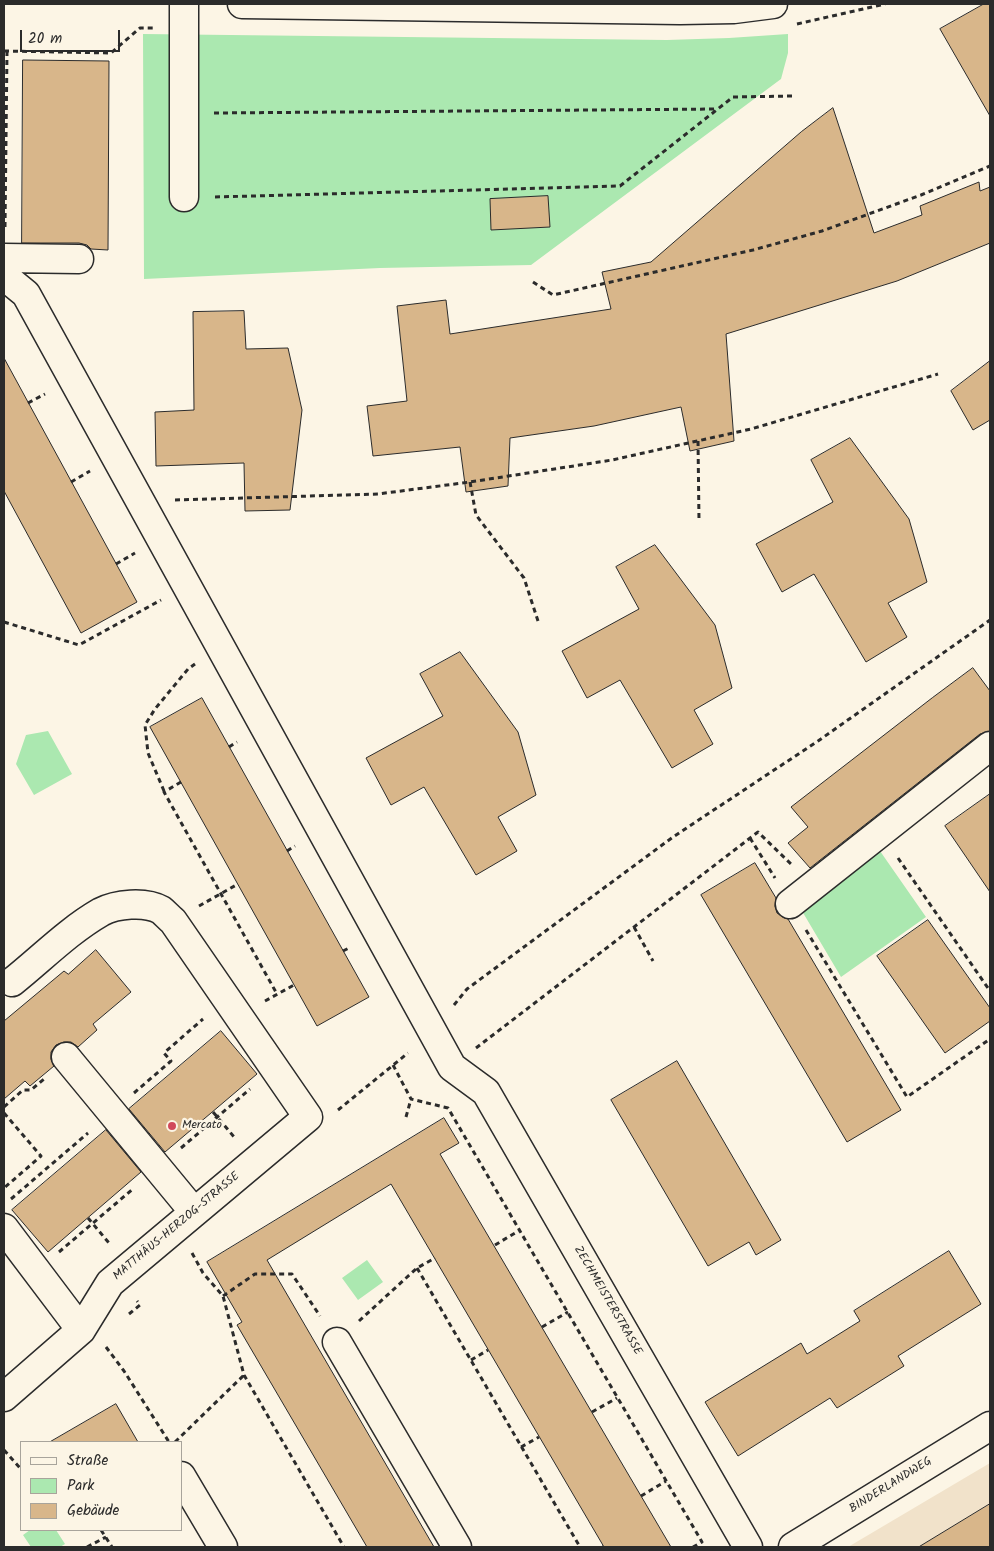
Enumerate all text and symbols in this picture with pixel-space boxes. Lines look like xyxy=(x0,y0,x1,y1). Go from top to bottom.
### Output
scale bar xyxy=(22,20,122,52)
text: 20 m xyxy=(28,27,62,51)
place label: Mercato xyxy=(182,1119,222,1133)
marker: Mercato xyxy=(166,1120,178,1132)
street label: MATTHÄUS-HERZOG-STRASSE xyxy=(111,1170,243,1284)
street label: ZECHMEISTERSTRASSE xyxy=(570,1244,644,1358)
legend xyxy=(20,1441,182,1531)
text: Straße xyxy=(67,1449,108,1473)
street label: BINDERLANDWEG xyxy=(847,1455,935,1517)
text: Park xyxy=(67,1474,94,1498)
text: Gebäude xyxy=(67,1499,119,1523)

